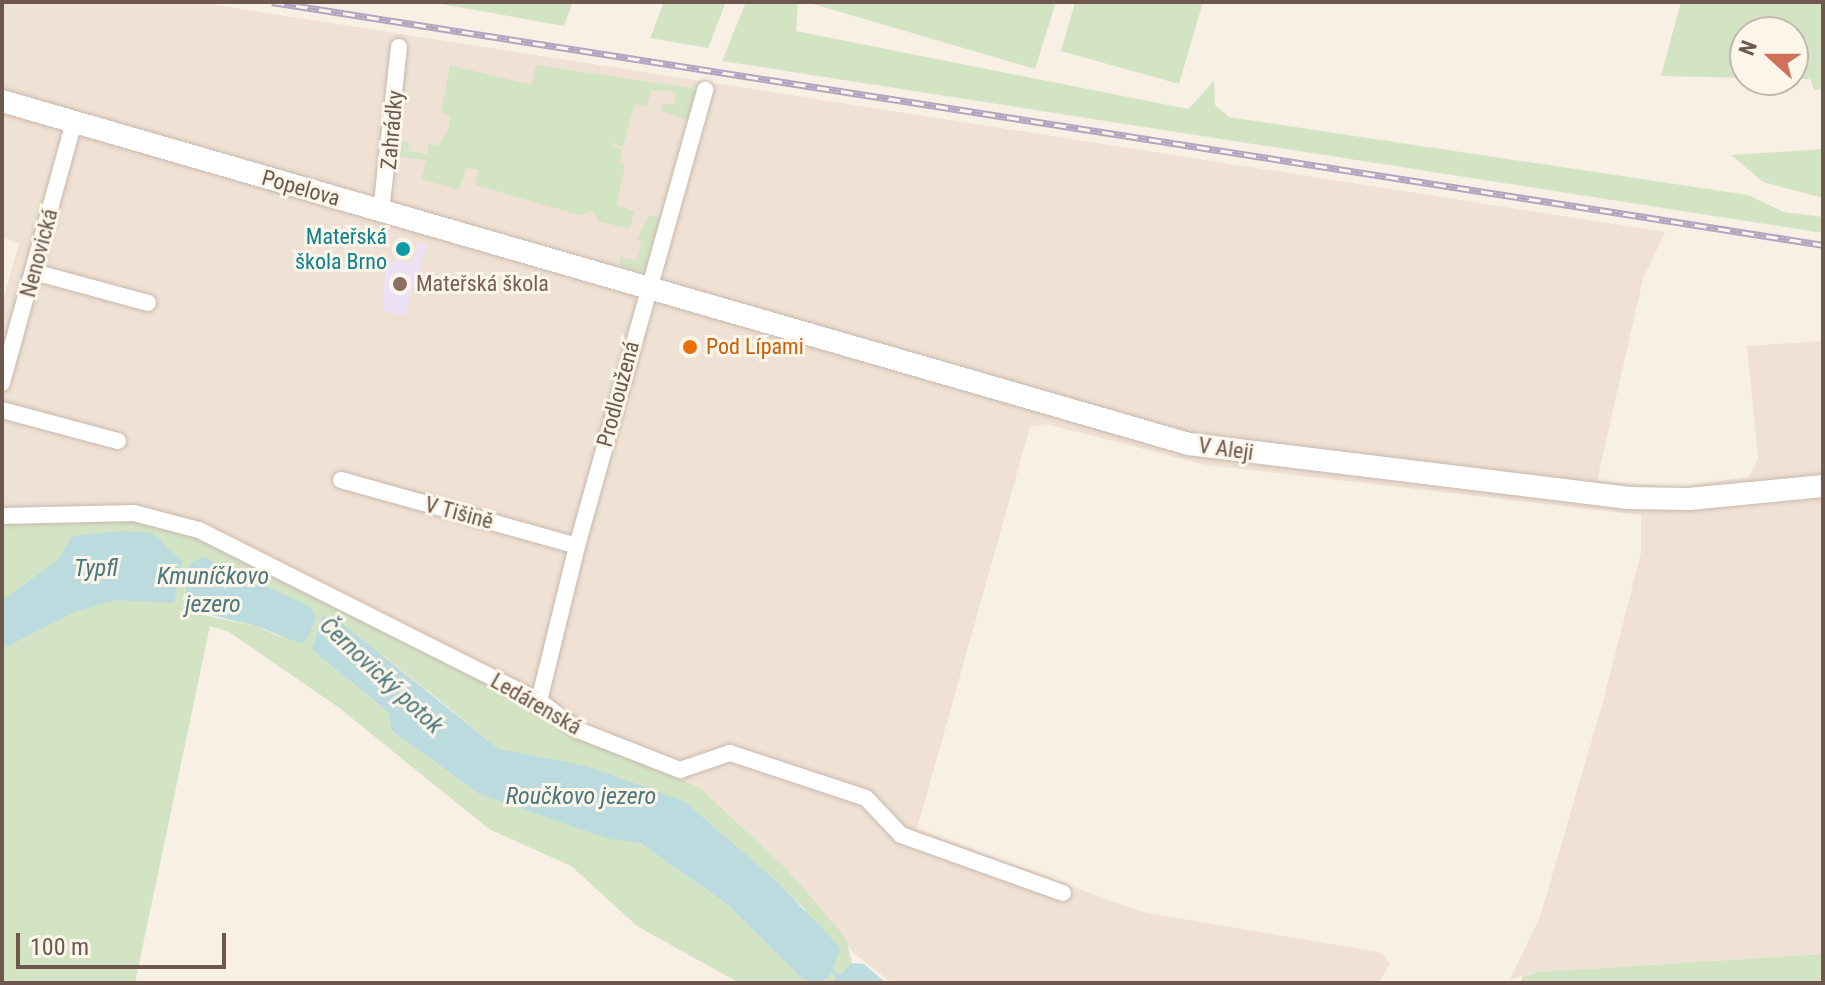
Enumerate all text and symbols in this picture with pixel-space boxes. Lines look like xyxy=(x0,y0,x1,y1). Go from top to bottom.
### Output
north arrow xyxy=(1729,16,1809,96)
text: N xyxy=(1734,37,1762,59)
street label: Zahrádky xyxy=(375,89,409,171)
street label: Popelova xyxy=(259,164,343,212)
street label: Nenovická xyxy=(15,206,63,300)
place label: Mateřská škola Brno xyxy=(295,223,387,274)
marker: Mateřská škola Brno xyxy=(394,240,412,258)
place label: Mateřská škola xyxy=(416,271,549,297)
marker: Mateřská škola xyxy=(391,275,409,293)
place label: Pod Lípami xyxy=(706,334,804,360)
street label: Prodloužená xyxy=(591,338,645,450)
marker: Pod Lípami xyxy=(681,338,699,356)
street label: V Aleji xyxy=(1197,432,1255,466)
street label: V Tišině xyxy=(422,491,496,535)
water label: Typfl xyxy=(74,555,118,583)
water label: Kmuníčkovo jezero xyxy=(157,563,269,619)
water label: Černovický potok xyxy=(314,612,448,740)
street label: Ledárenská xyxy=(486,668,586,740)
water label: Roučkovo jezero xyxy=(506,783,656,811)
scale bar xyxy=(20,917,230,967)
text: 100 m xyxy=(30,933,89,961)

